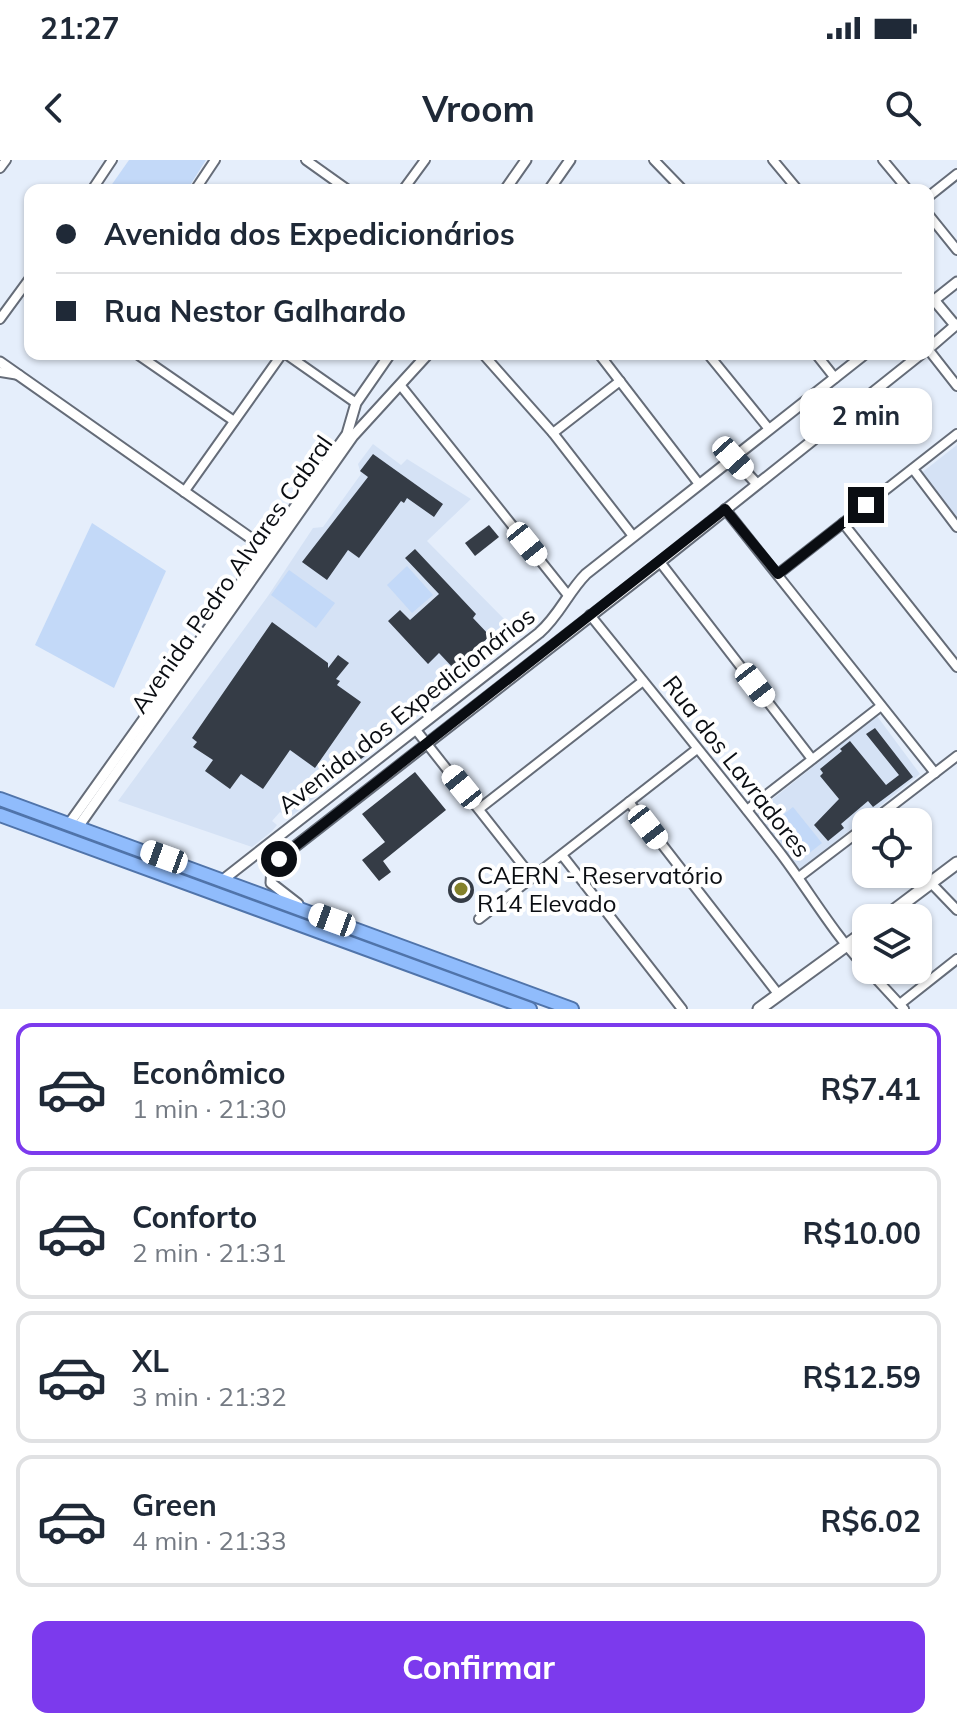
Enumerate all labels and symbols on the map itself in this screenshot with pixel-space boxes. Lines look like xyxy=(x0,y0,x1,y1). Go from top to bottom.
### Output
callout: 2 min xyxy=(800,389,932,445)
street label: Avenida Pedro Alvares Cabral xyxy=(123,429,339,719)
car xyxy=(708,432,758,484)
route end xyxy=(848,487,884,523)
car xyxy=(503,518,551,570)
street label: Avenida dos Expedicionários xyxy=(271,600,541,820)
car xyxy=(731,659,779,711)
street label: Rua dos Lavradores xyxy=(657,669,817,863)
car xyxy=(438,761,486,813)
car xyxy=(624,801,672,853)
car xyxy=(137,838,191,876)
route start xyxy=(261,841,297,877)
place label: CAERN - Reservatório R14 Elevado xyxy=(477,860,723,918)
marker: CAERN - Reservatório R14 Elevado xyxy=(452,880,470,898)
car xyxy=(305,901,359,939)

